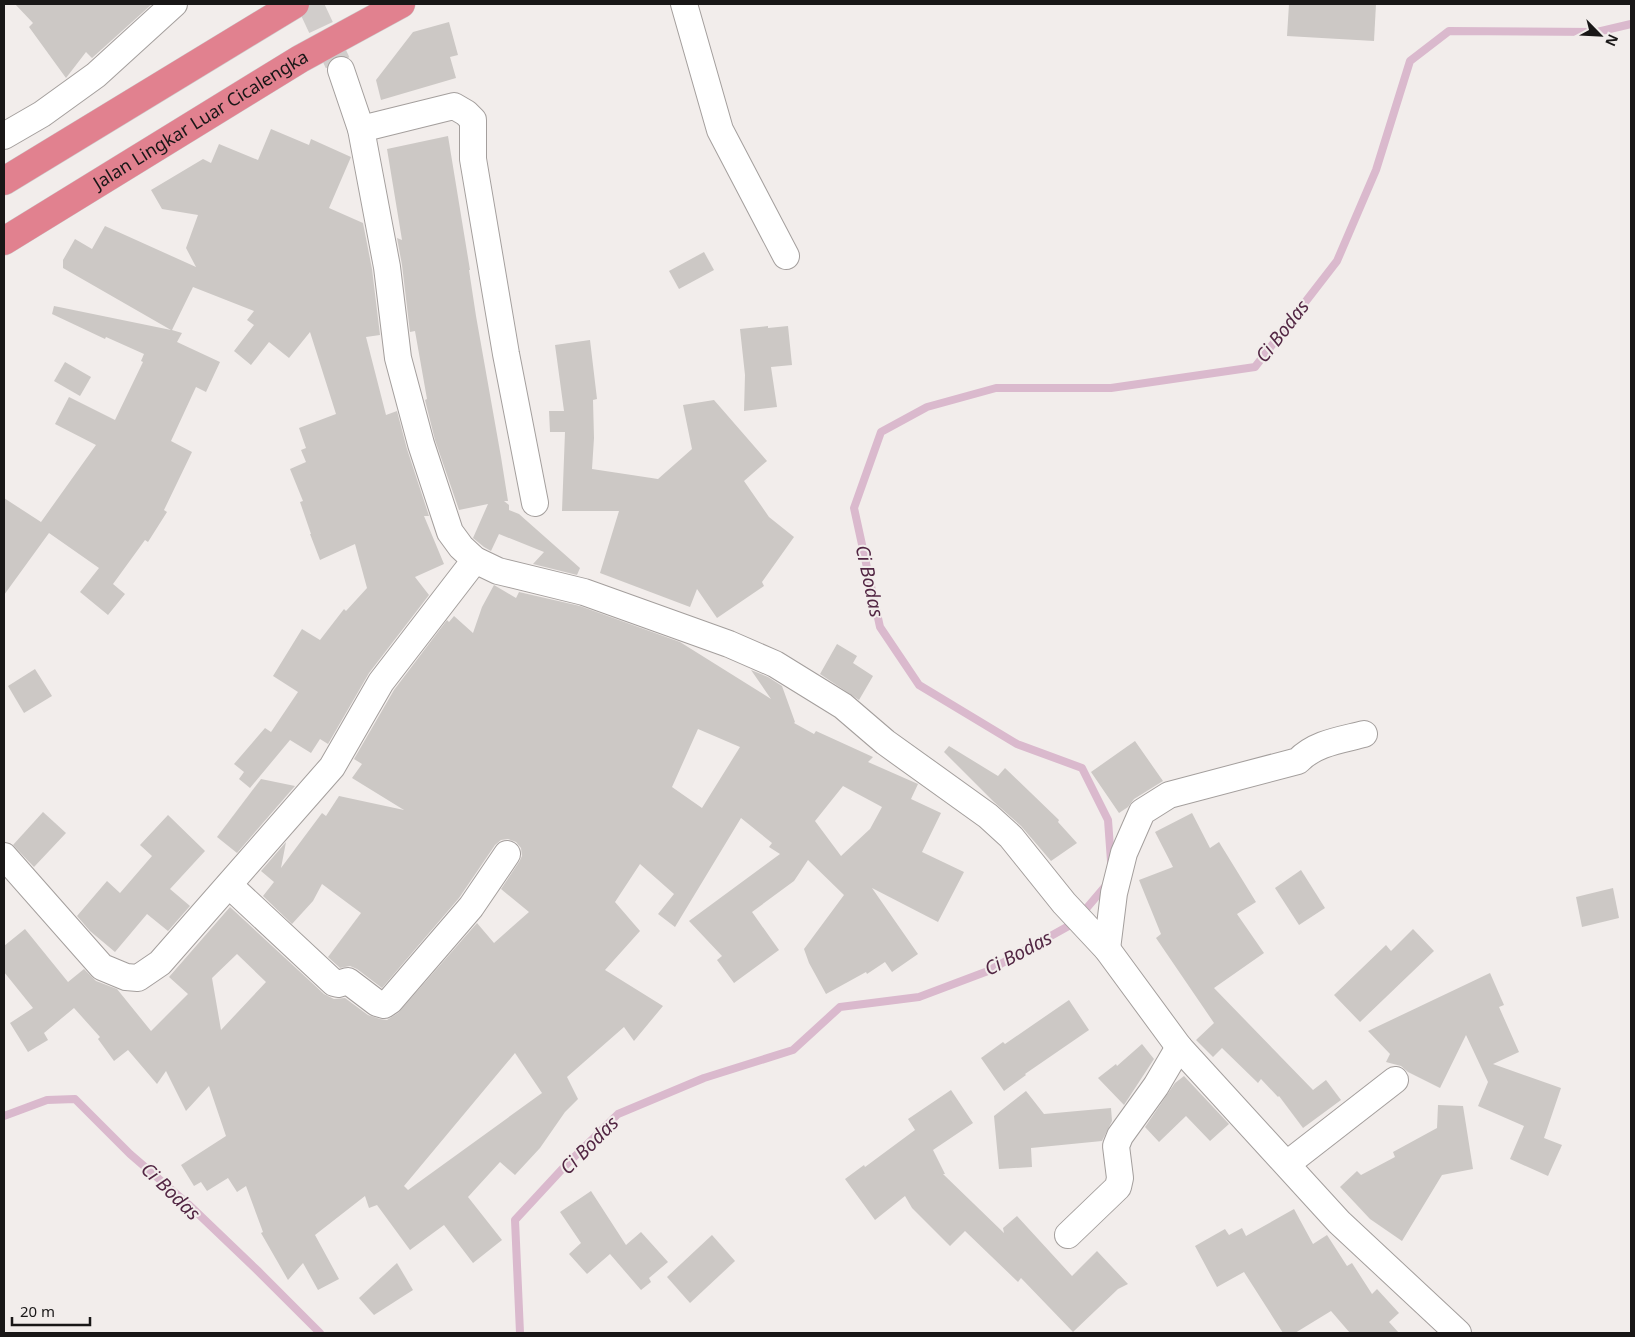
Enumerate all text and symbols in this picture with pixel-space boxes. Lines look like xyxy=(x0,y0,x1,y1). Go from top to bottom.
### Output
north arrow xyxy=(1575,10,1625,60)
text: N xyxy=(1601,31,1623,50)
street label: Jalan Lingkar Luar Cicalengka xyxy=(87,44,312,195)
water label: Ci Bodas xyxy=(1249,294,1315,368)
water label: Ci Bodas xyxy=(850,543,890,619)
water label: Ci Bodas xyxy=(980,924,1056,982)
water label: Ci Bodas xyxy=(554,1110,624,1180)
water label: Ci Bodas xyxy=(136,1156,206,1226)
scale bar xyxy=(12,1294,90,1326)
text: 20 m xyxy=(20,1301,55,1321)

